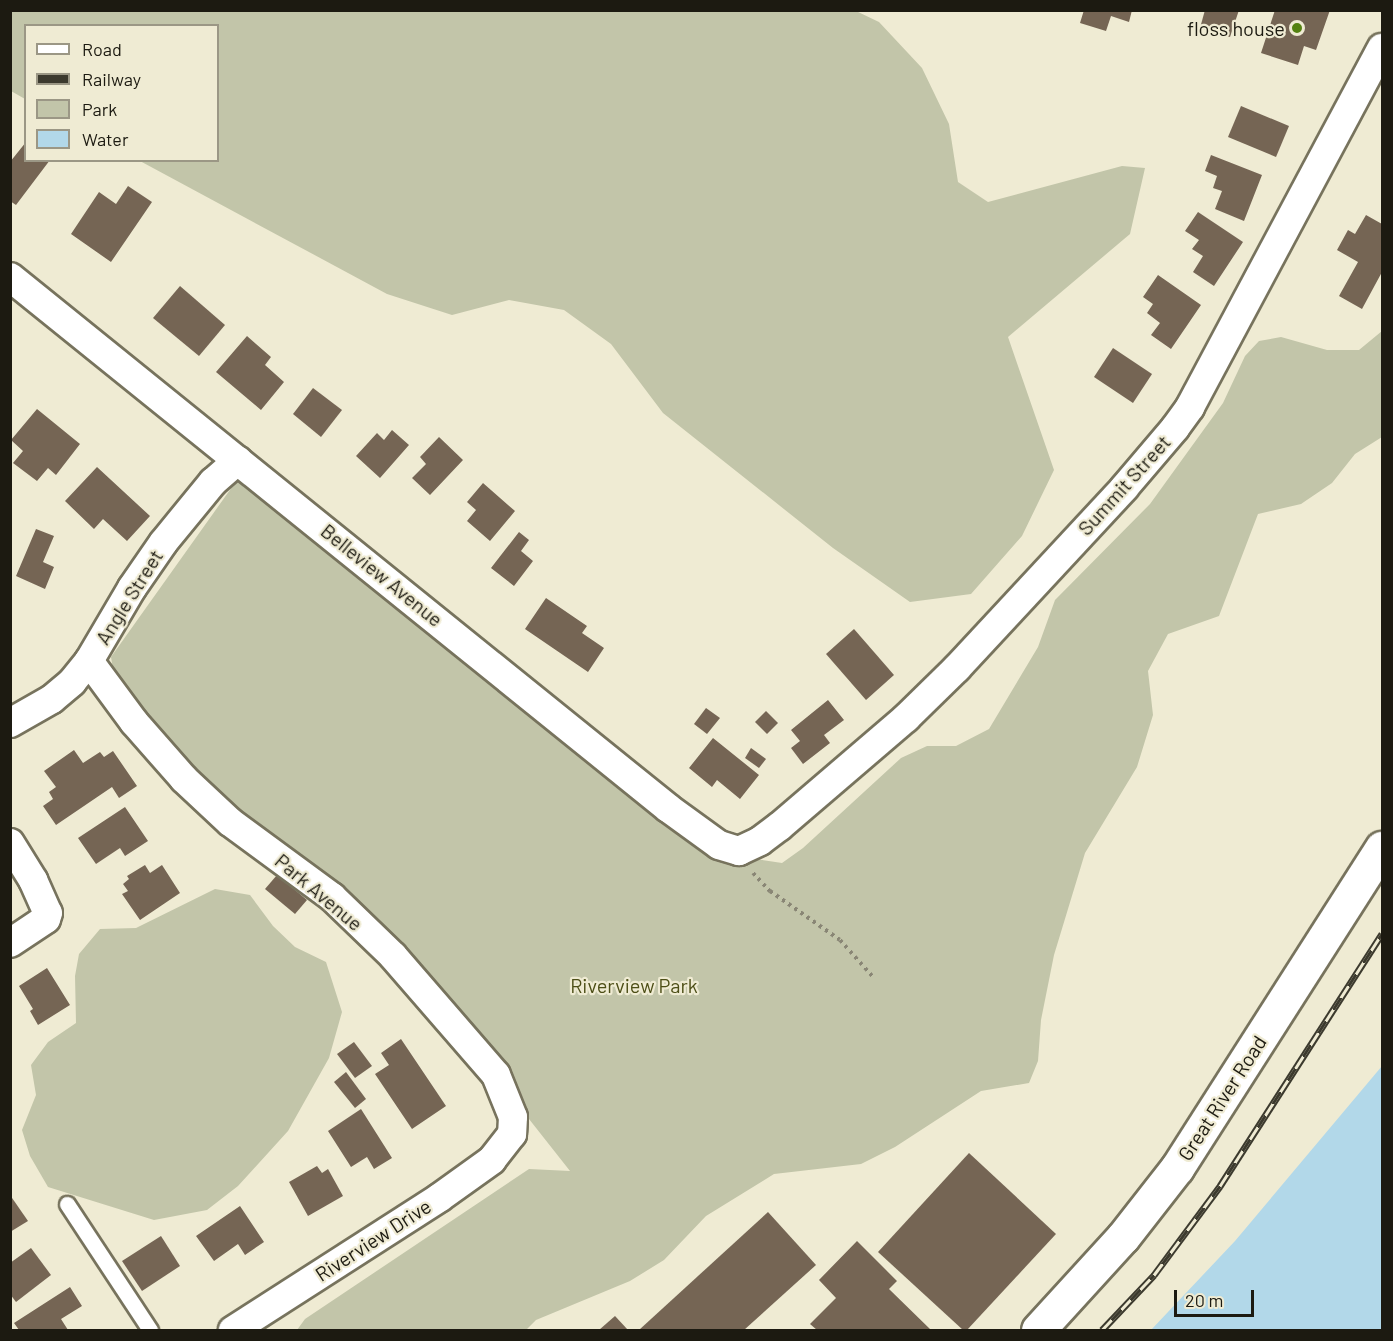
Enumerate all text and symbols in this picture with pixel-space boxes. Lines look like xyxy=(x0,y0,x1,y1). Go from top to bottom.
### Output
place label: floss house xyxy=(1187,16,1285,40)
marker: floss house xyxy=(1290,21,1304,35)
legend xyxy=(24,24,219,162)
text: Road xyxy=(82,38,122,60)
text: Railway xyxy=(82,68,141,90)
text: Park xyxy=(82,98,117,120)
text: Water xyxy=(82,128,129,150)
street label: Summit Street xyxy=(1073,430,1175,540)
street label: Belleview Avenue xyxy=(316,519,448,631)
street label: Angle Street xyxy=(90,545,168,649)
street label: Park Avenue xyxy=(270,848,368,936)
park label: Riverview Park xyxy=(570,973,698,997)
street label: Great River Road xyxy=(1173,1031,1271,1165)
street label: Riverview Drive xyxy=(311,1194,435,1286)
scale bar xyxy=(1177,1278,1256,1316)
text: 20 m xyxy=(1185,1289,1223,1311)

